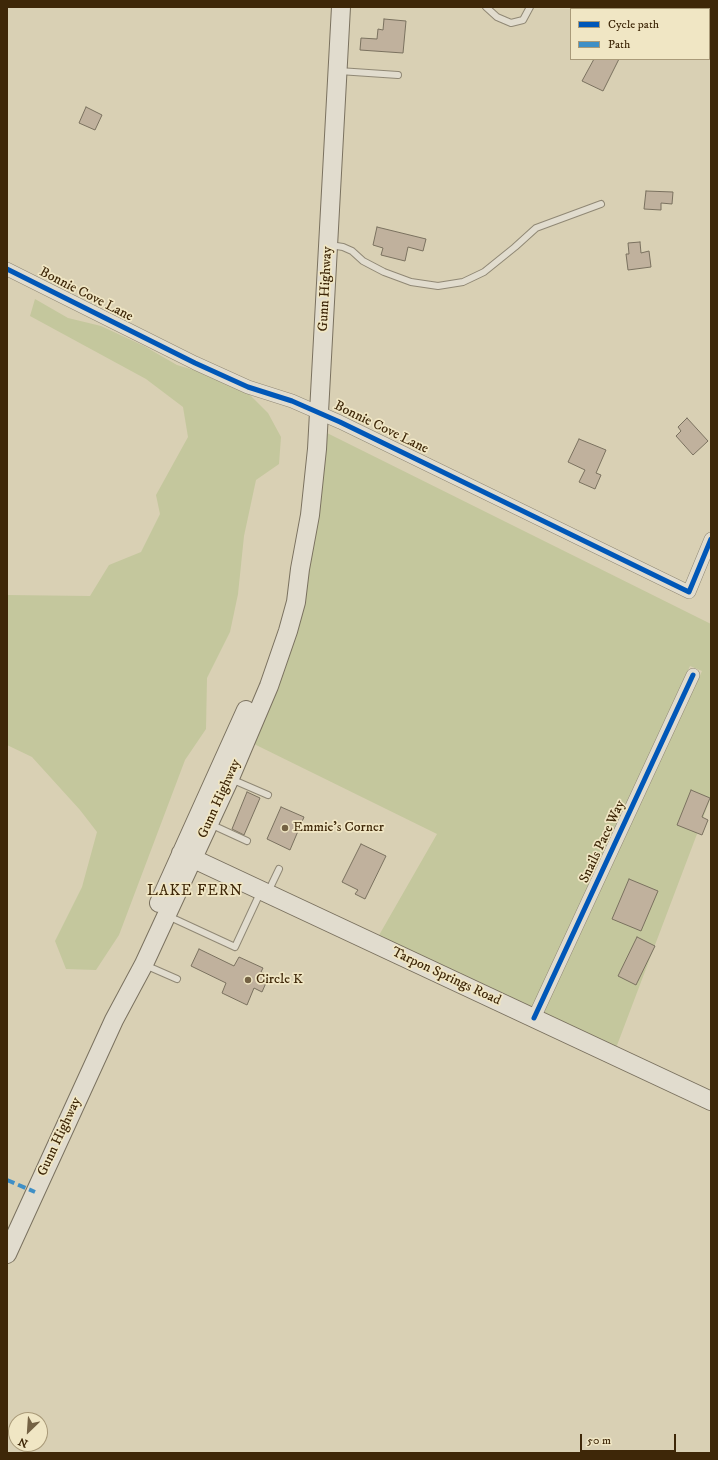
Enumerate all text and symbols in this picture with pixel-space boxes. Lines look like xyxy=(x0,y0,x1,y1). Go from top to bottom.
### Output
legend xyxy=(570,8,710,60)
text: Cycle path xyxy=(608,17,659,32)
text: Path xyxy=(608,37,630,52)
street label: Gunn Highway xyxy=(315,246,337,332)
street label: Bonnie Cove Lane xyxy=(36,264,136,326)
street label: Bonnie Cove Lane xyxy=(331,398,431,458)
street label: Gunn Highway xyxy=(195,757,245,841)
street label: Snails Pace Way xyxy=(576,798,630,886)
place label: Emmie's Corner xyxy=(293,820,384,836)
marker: Emmie's Corner xyxy=(280,823,290,833)
district label: LAKE FERN xyxy=(147,883,243,901)
street label: Tarpon Springs Road xyxy=(389,944,503,1010)
place label: Circle K xyxy=(256,972,303,988)
marker: Circle K xyxy=(243,975,253,985)
street label: Gunn Highway xyxy=(34,1095,86,1179)
north arrow xyxy=(8,1412,48,1452)
scale bar xyxy=(582,1426,678,1452)
text: 50 m xyxy=(587,1433,611,1448)
text: N xyxy=(16,1434,30,1450)

